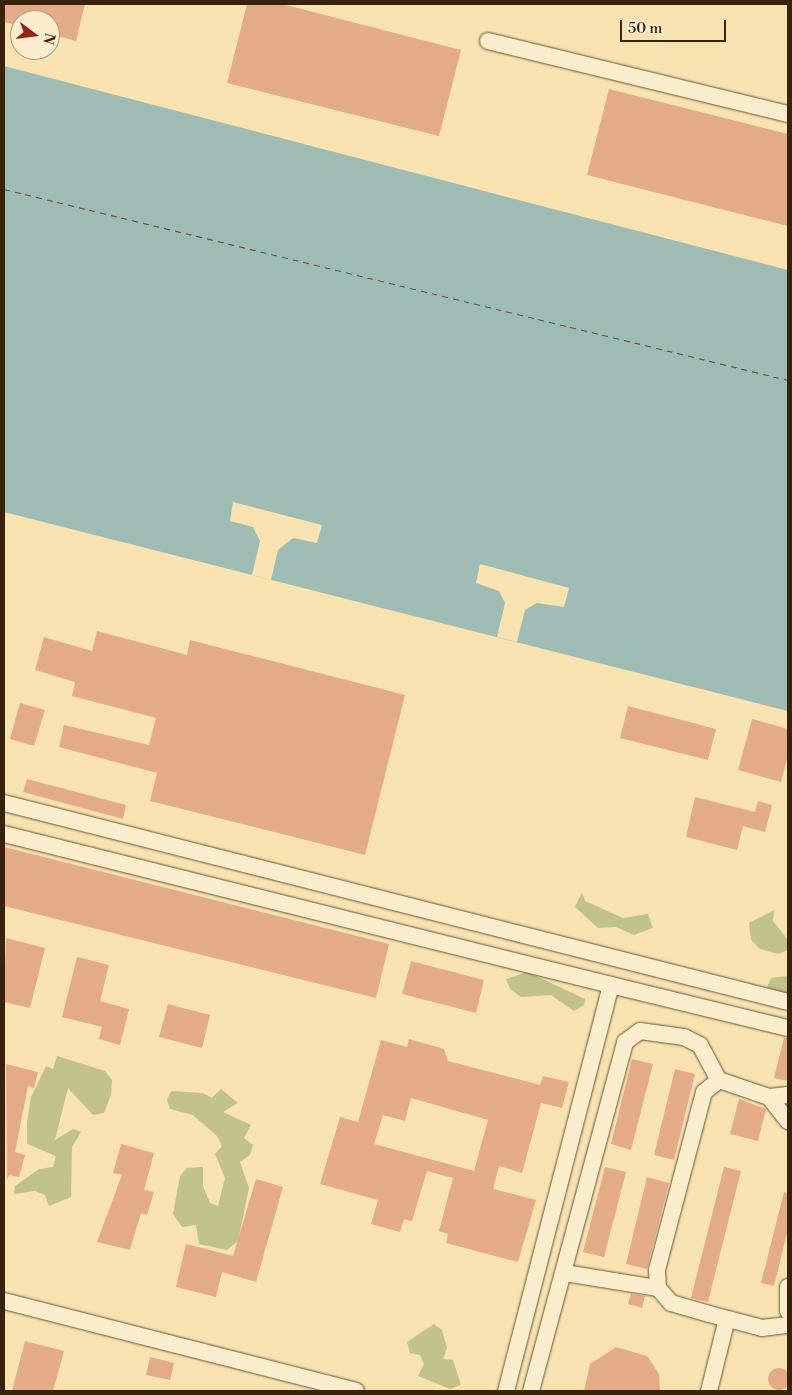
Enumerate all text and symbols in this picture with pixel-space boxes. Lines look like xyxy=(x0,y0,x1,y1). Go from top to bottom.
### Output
north arrow xyxy=(10,10,60,60)
scale bar xyxy=(622,10,728,42)
text: 50 m xyxy=(628,19,662,38)
text: N xyxy=(38,31,59,46)

